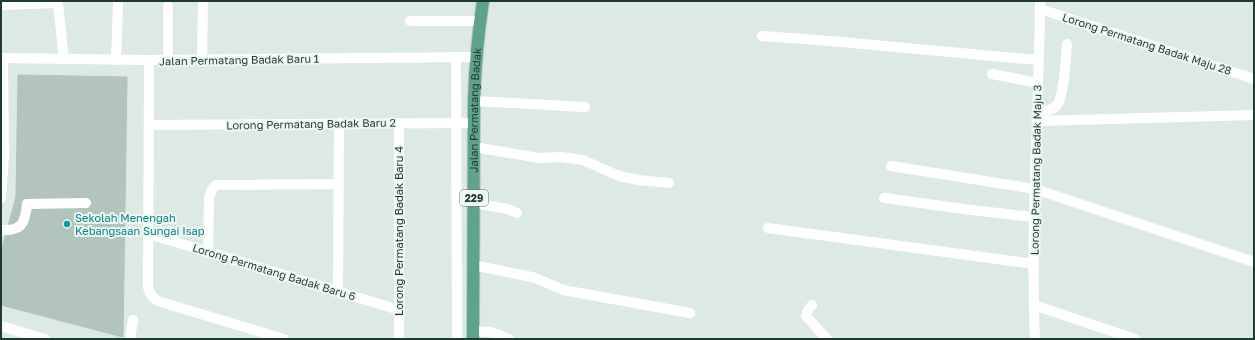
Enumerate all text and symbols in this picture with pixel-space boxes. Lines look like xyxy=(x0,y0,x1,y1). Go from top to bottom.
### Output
street label: Lorong Permatang Badak Maju 28 xyxy=(1061,10,1234,77)
street label: Jalan Permatang Badak xyxy=(467,47,483,173)
street label: Jalan Permatang Badak Baru 1 xyxy=(159,52,319,67)
street label: Lorong Permatang Badak Maju 3 xyxy=(1028,85,1043,255)
street label: Lorong Permatang Badak Baru 2 xyxy=(226,116,396,131)
street label: Lorong Permatang Badak Baru 4 xyxy=(392,146,405,316)
road number: 229 xyxy=(460,190,488,206)
place label: Sekolah Menengah Kebangsaan Sungai Isap xyxy=(75,211,205,237)
marker: Sekolah Menengah Kebangsaan Sungai Isap xyxy=(62,219,72,229)
street label: Lorong Permatang Badak Baru 6 xyxy=(191,240,358,303)

